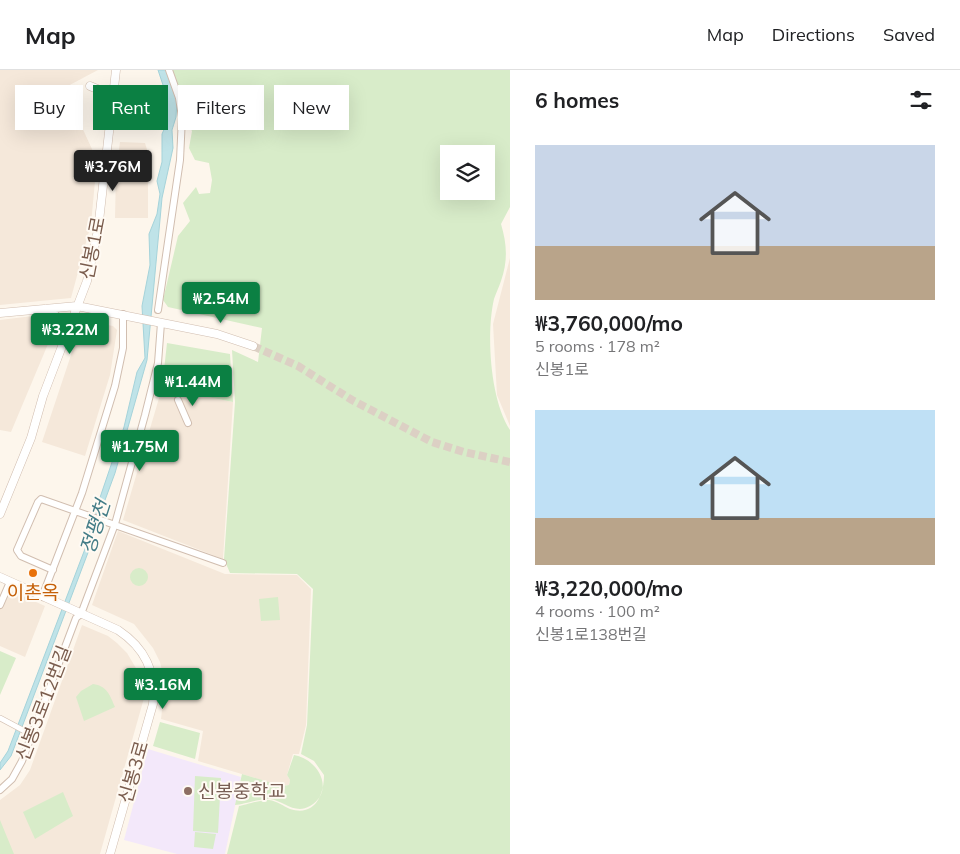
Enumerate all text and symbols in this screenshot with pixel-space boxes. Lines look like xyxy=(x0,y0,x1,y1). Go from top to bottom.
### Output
text: Map xyxy=(25,20,76,50)
text: Map xyxy=(707,23,744,46)
text: Directions xyxy=(772,23,855,46)
text: Saved xyxy=(883,23,935,46)
chip: Buy xyxy=(15,85,83,130)
chip: Rent xyxy=(93,85,168,130)
chip: Filters xyxy=(178,85,264,130)
chip: New xyxy=(274,85,349,130)
icon: filters xyxy=(907,86,935,114)
text: 6 homes xyxy=(535,87,619,113)
map controls xyxy=(440,145,495,200)
button: layers xyxy=(440,145,495,200)
pin: ₩3.76M xyxy=(72,150,154,192)
text: ₩3.76M xyxy=(85,156,141,176)
icon: home xyxy=(690,178,780,268)
street label: 신봉1로 xyxy=(74,214,110,282)
pin: ₩2.54M xyxy=(180,282,262,324)
text: ₩2.54M xyxy=(193,288,249,308)
text: ₩3,760,000/mo xyxy=(535,310,683,336)
pin: ₩3.22M xyxy=(29,312,111,355)
text: ₩3.22M xyxy=(42,319,98,339)
text: 5 rooms · 178 m² xyxy=(535,336,660,356)
text: 신봉1로 xyxy=(535,359,589,379)
pin: ₩1.44M xyxy=(152,364,234,407)
text: ₩1.44M xyxy=(165,371,221,391)
pin: ₩1.75M xyxy=(99,430,181,472)
text: ₩1.75M xyxy=(112,436,168,456)
icon: home xyxy=(690,443,780,533)
water label: 정평천 xyxy=(74,494,116,557)
marker: 이촌옥 xyxy=(27,567,39,579)
text: ₩3,220,000/mo xyxy=(535,575,683,601)
place label: 이촌옥 xyxy=(7,580,59,604)
text: 4 rooms · 100 m² xyxy=(535,601,660,621)
text: 신봉1로138번길 xyxy=(535,624,647,644)
street label: 신봉3로12번길 xyxy=(10,642,76,764)
pin: ₩3.16M xyxy=(122,668,204,710)
text: ₩3.16M xyxy=(135,674,191,694)
street label: 신봉3로 xyxy=(113,738,153,806)
place label: 신봉중학교 xyxy=(198,779,285,803)
marker: 신봉중학교 xyxy=(182,785,194,797)

